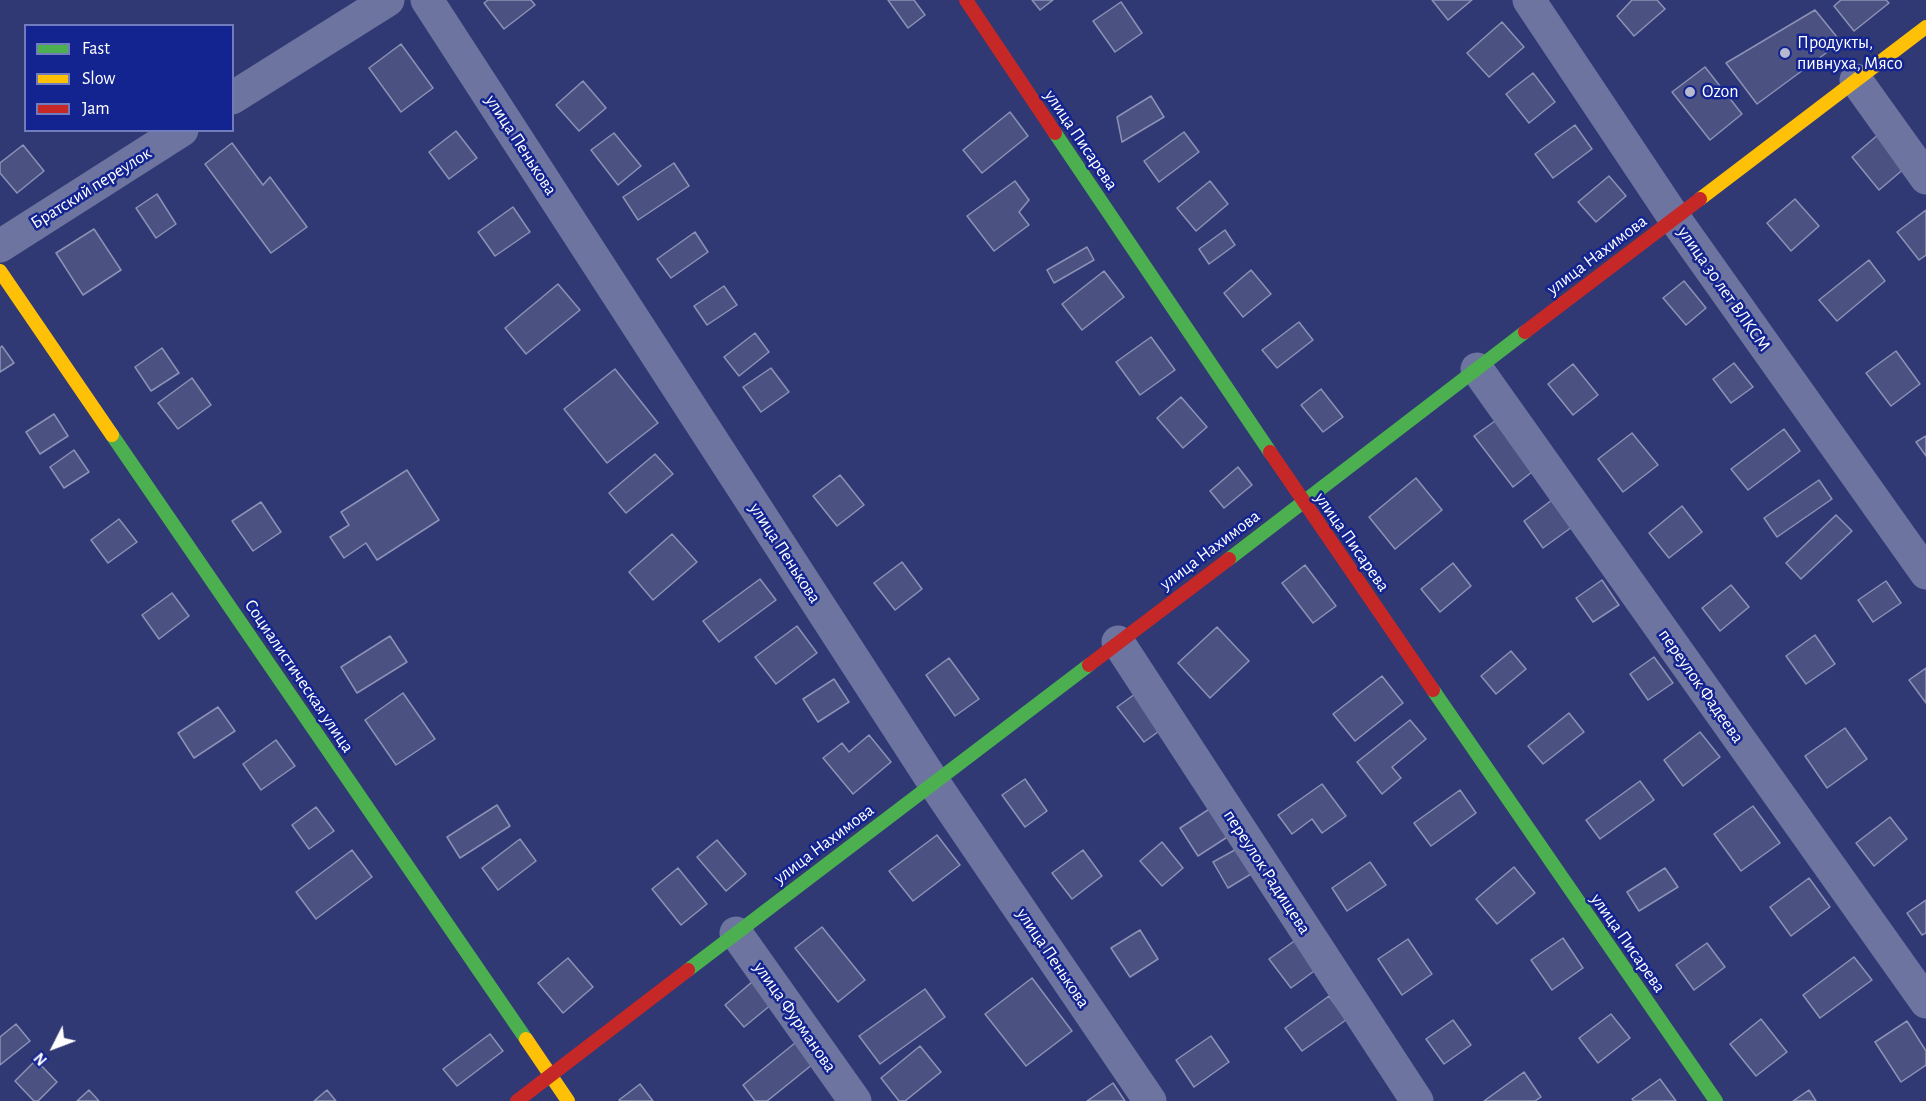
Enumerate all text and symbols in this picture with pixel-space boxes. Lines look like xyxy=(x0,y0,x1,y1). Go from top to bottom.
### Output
legend xyxy=(24,24,234,132)
place label: Продукты, пивнуха, Мясо xyxy=(1797,32,1903,74)
text: Fast xyxy=(82,40,110,58)
marker: Продукты, пивнуха, Мясо xyxy=(1778,46,1792,60)
text: Slow xyxy=(82,70,115,88)
place label: Ozon xyxy=(1702,81,1739,103)
marker: Ozon xyxy=(1683,85,1697,99)
street label: улица Писарева xyxy=(1040,86,1122,194)
street label: улица Пенькова xyxy=(480,91,562,199)
text: Jam xyxy=(82,100,110,118)
street label: Братский переулок xyxy=(27,142,155,234)
street label: улица Нахимова xyxy=(1543,210,1651,300)
street label: улица 30 лет ВЛКСМ xyxy=(1673,222,1775,356)
street label: улица Писарева xyxy=(1310,488,1394,596)
street label: улица Пенькова xyxy=(744,499,826,607)
street label: улица Нахимова xyxy=(1156,505,1264,595)
street label: Социалистическая улица xyxy=(240,595,358,757)
street label: переулок Фадеева xyxy=(1654,625,1748,747)
street label: улица Нахимова xyxy=(770,799,878,889)
street label: переулок Радищева xyxy=(1219,806,1315,938)
street label: улица Писарева xyxy=(1586,889,1670,997)
street label: улица Пенькова xyxy=(1012,904,1094,1012)
street label: улица Фурманова xyxy=(749,958,841,1076)
north arrow xyxy=(24,1017,84,1077)
text: N xyxy=(31,1050,50,1069)

